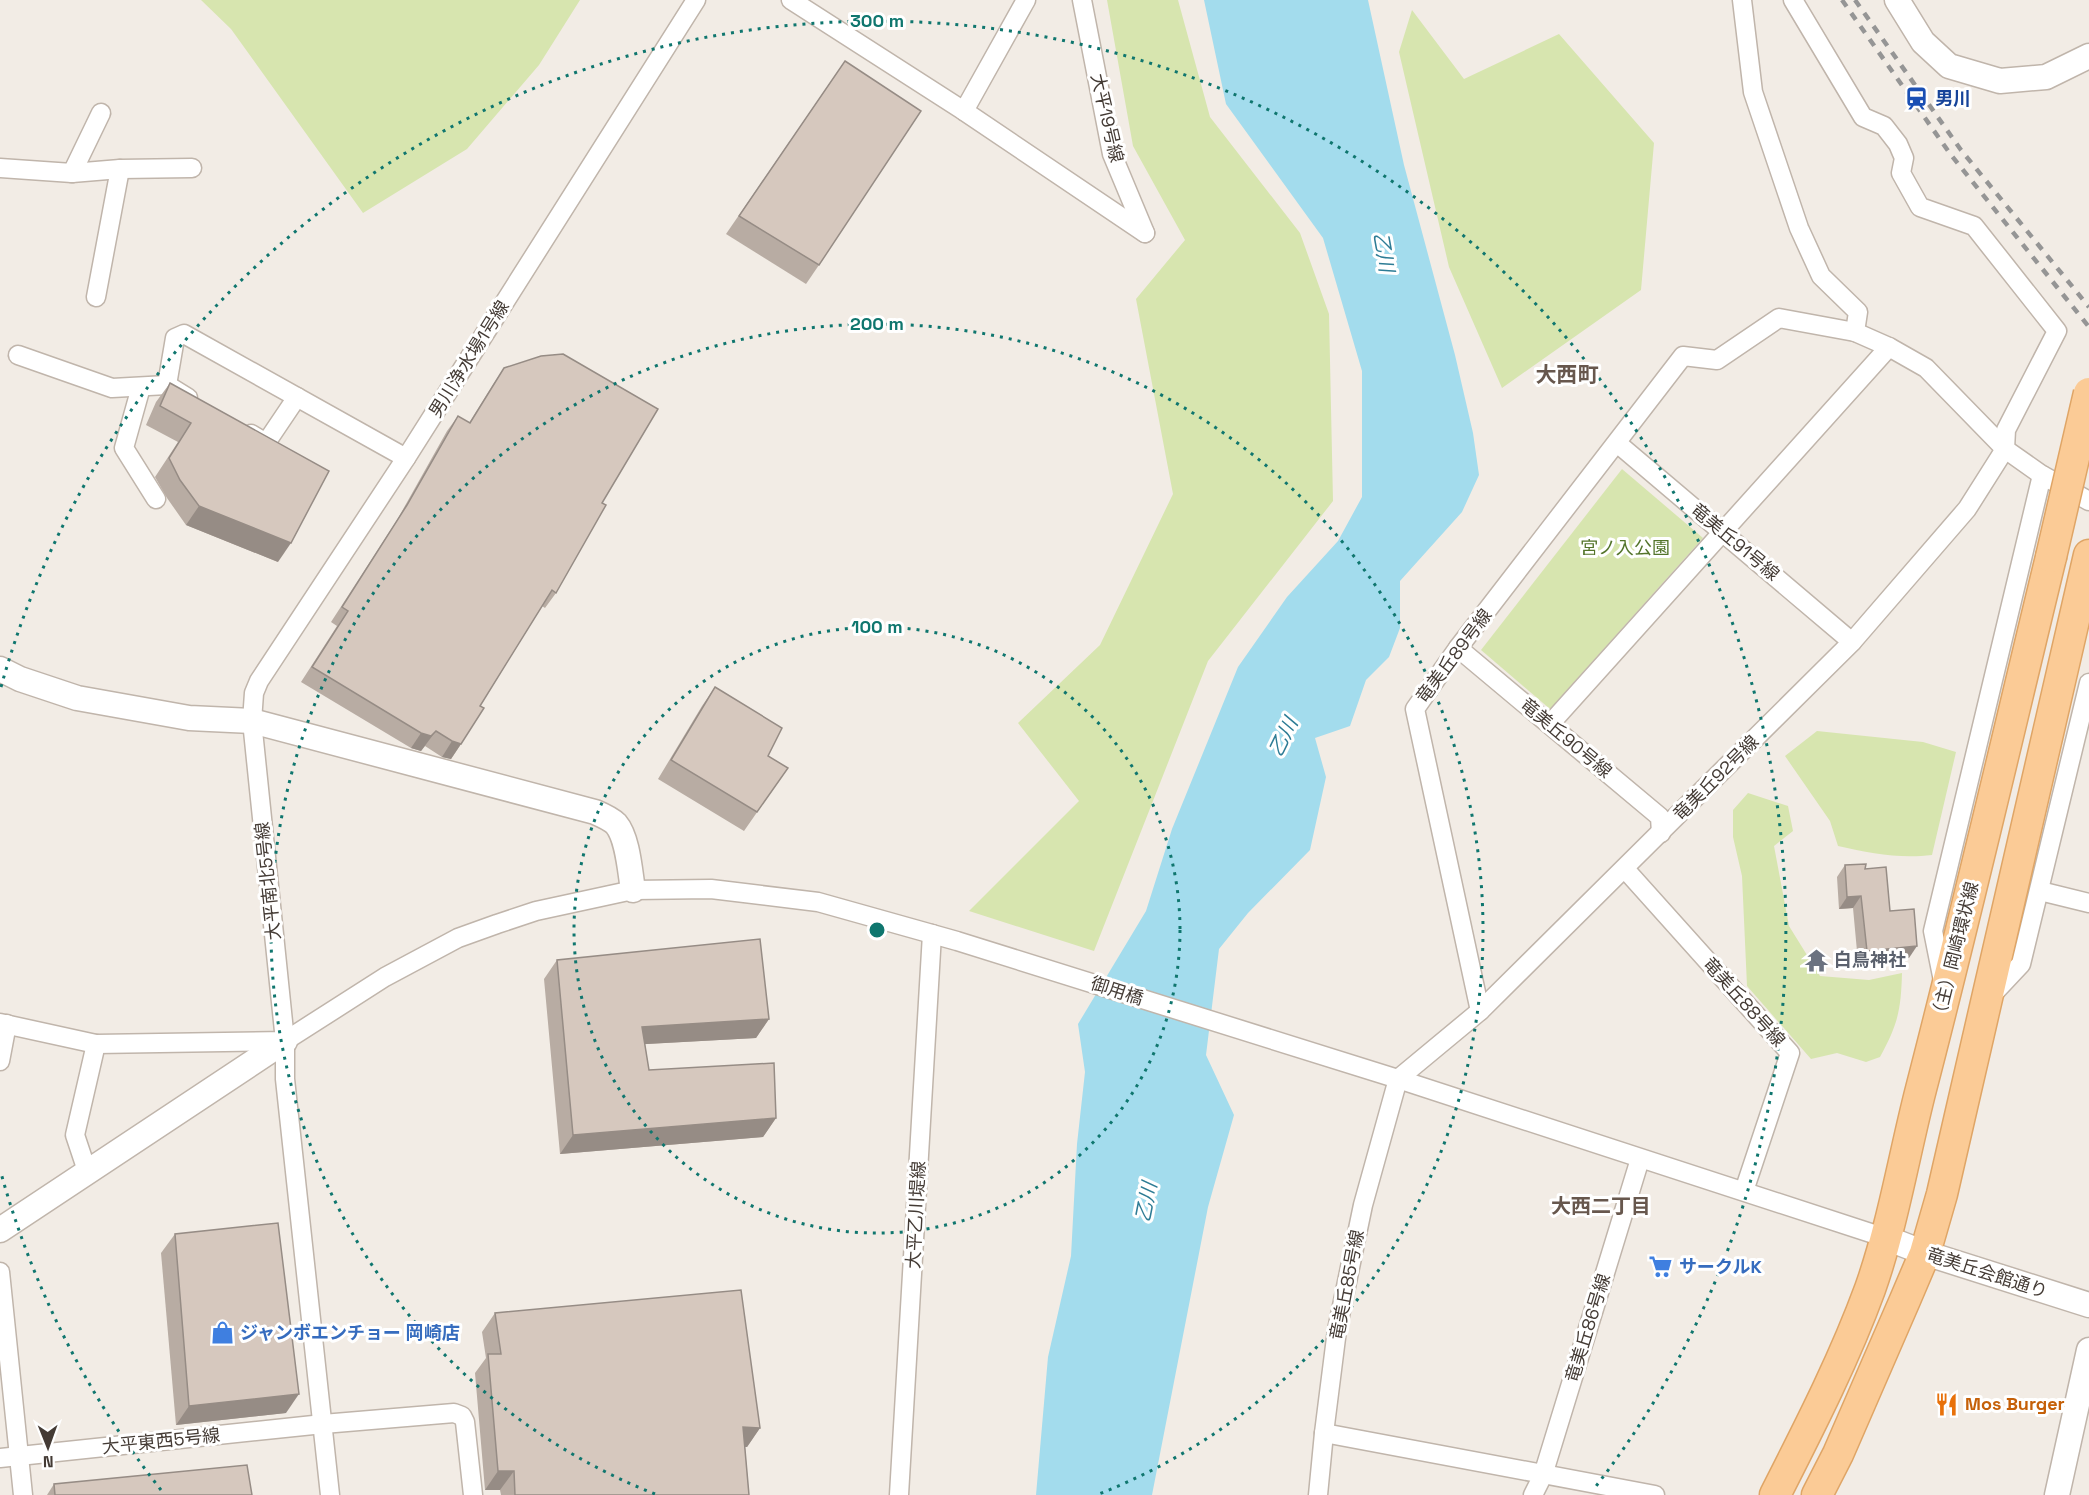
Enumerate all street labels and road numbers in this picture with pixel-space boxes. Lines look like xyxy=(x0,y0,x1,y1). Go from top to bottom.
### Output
street label: 大平19号線 xyxy=(1086,71,1129,165)
street label: 男川浄水場1号線 xyxy=(423,296,514,421)
street label: 竜美丘91号線 xyxy=(1686,498,1784,585)
street label: 竜美丘89号線 xyxy=(1411,604,1497,707)
street label: 竜美丘90号線 xyxy=(1516,693,1617,783)
street label: 竜美丘92号線 xyxy=(1668,730,1763,825)
street label: 大平南北5号線 xyxy=(250,821,285,941)
street label: （主）岡崎環状線 xyxy=(1926,879,1983,1025)
street label: 竜美丘88号線 xyxy=(1698,952,1791,1051)
street label: 御用橋 xyxy=(1088,971,1146,1010)
street label: 大平乙川堤線 xyxy=(901,1160,930,1270)
street label: 竜美丘85号線 xyxy=(1325,1228,1368,1342)
street label: 竜美丘会館通り xyxy=(1924,1242,2051,1303)
street label: 竜美丘86号線 xyxy=(1560,1271,1615,1385)
street label: 大平東西5号線 xyxy=(101,1423,221,1458)

